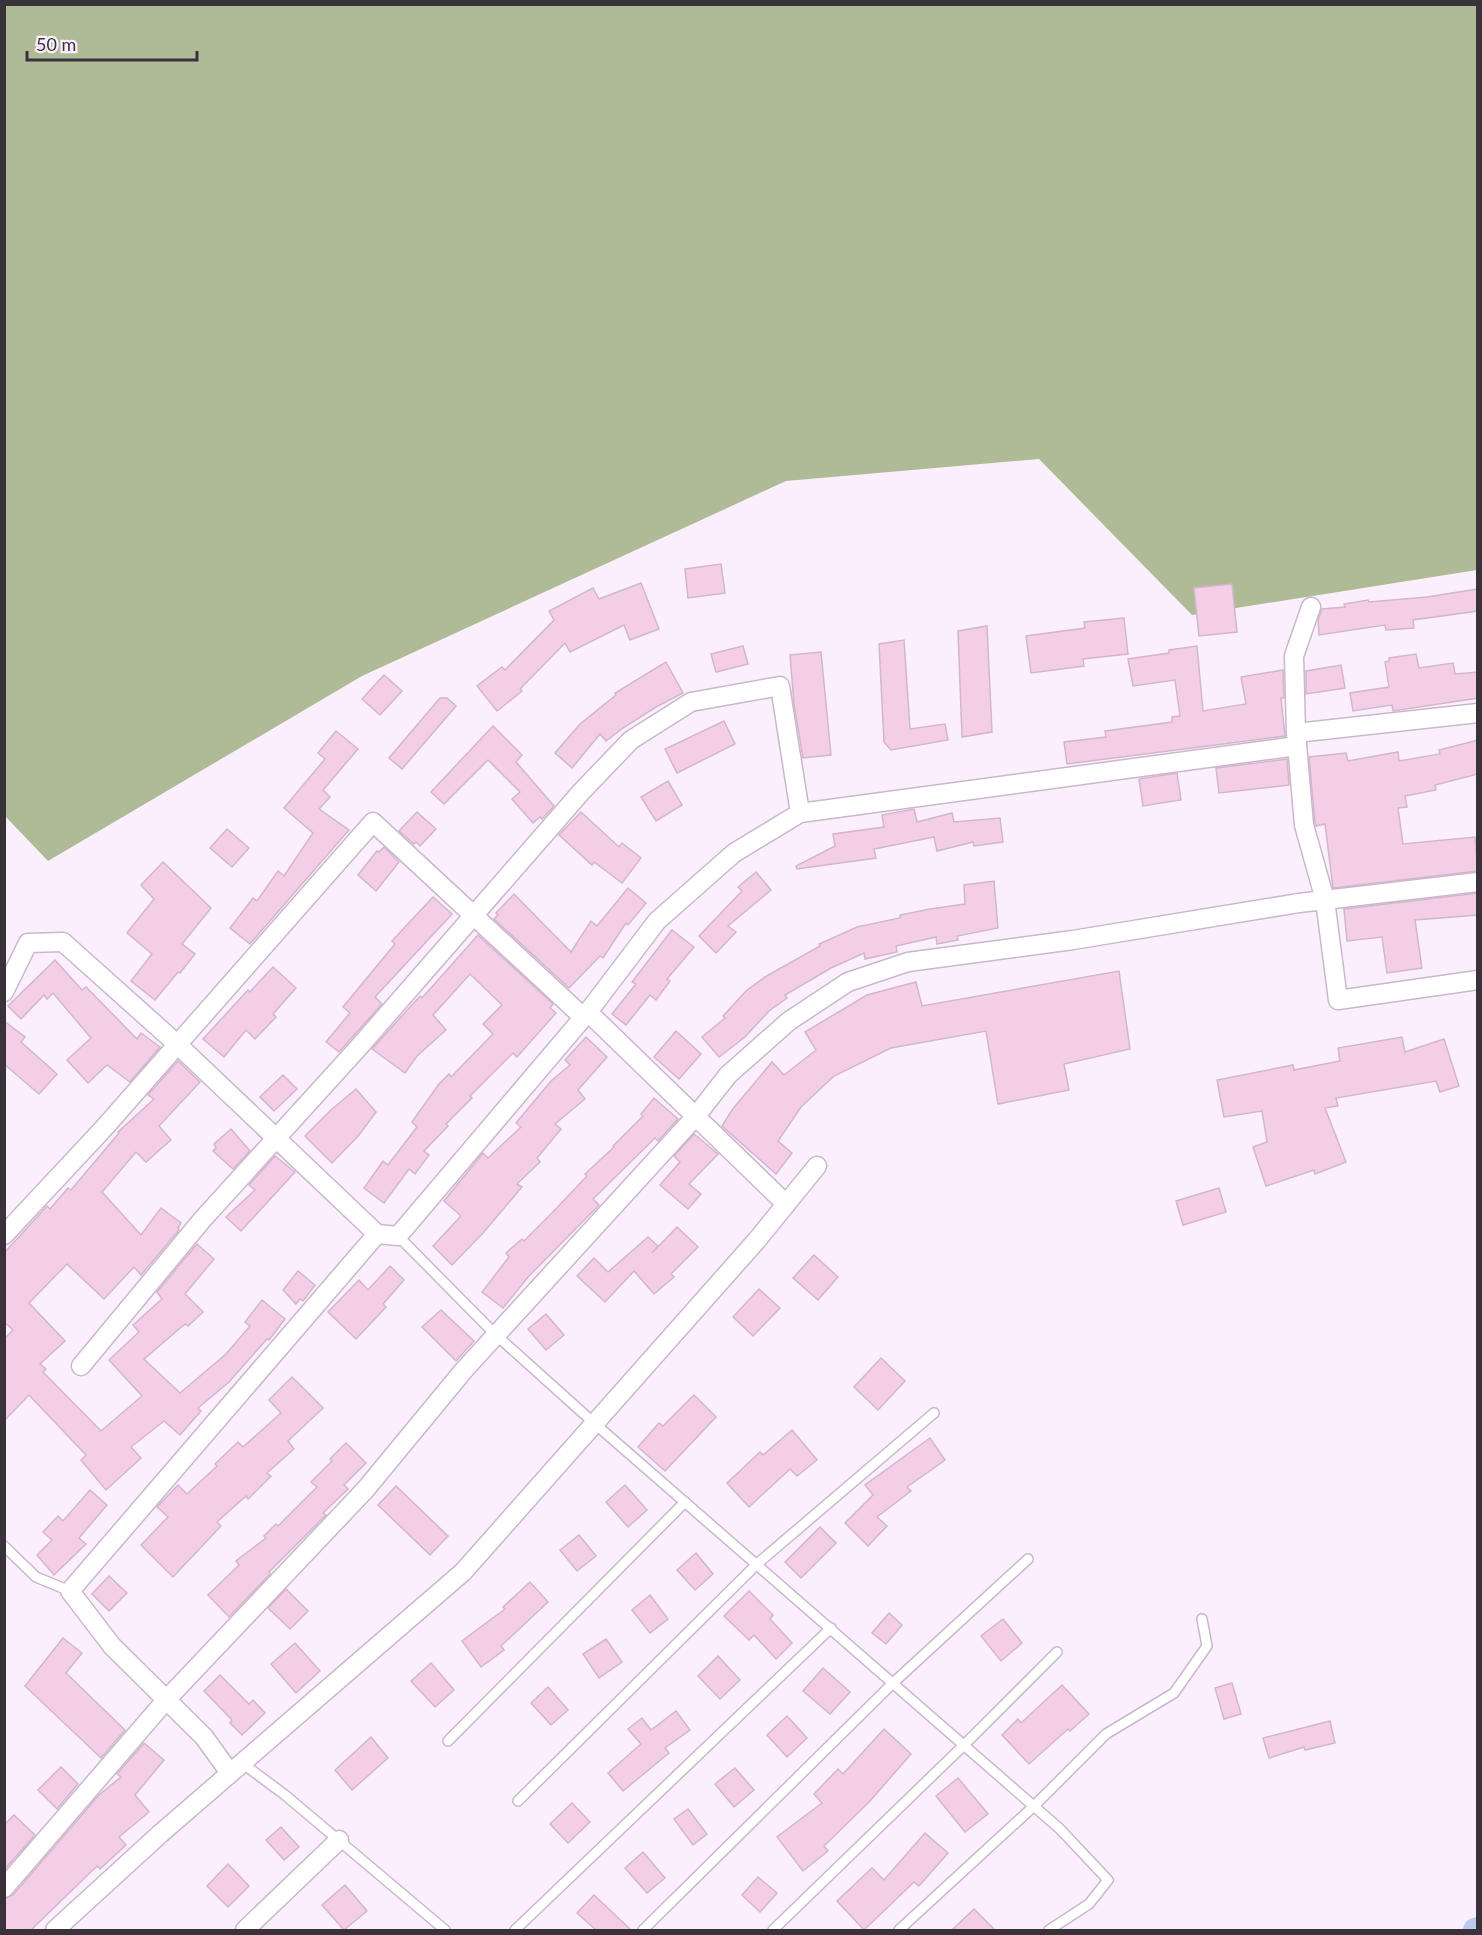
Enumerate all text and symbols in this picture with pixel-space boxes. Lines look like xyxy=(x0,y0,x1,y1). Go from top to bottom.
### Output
scale bar xyxy=(27,24,196,62)
text: 50 m xyxy=(36,33,76,55)

